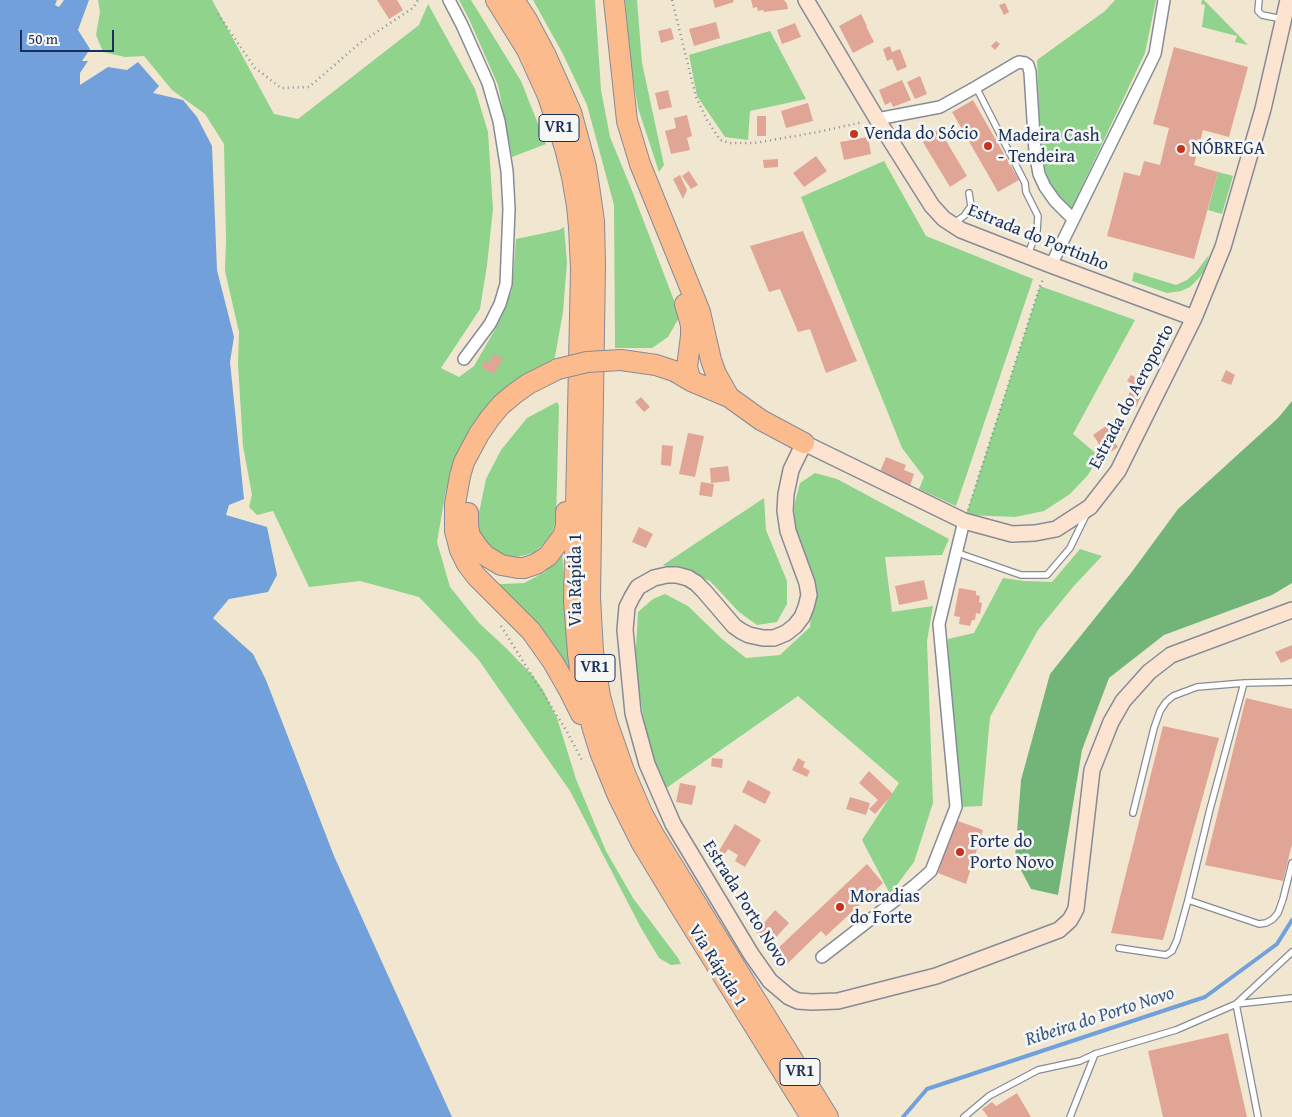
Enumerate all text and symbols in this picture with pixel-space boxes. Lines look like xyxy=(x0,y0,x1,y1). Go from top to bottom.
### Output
scale bar xyxy=(22,20,116,52)
text: 50 m xyxy=(28,28,58,49)
road number: VR1 xyxy=(539,115,579,142)
place label: Venda do Sócio xyxy=(864,123,978,145)
place label: Madeira Cash - Tendeira xyxy=(998,125,1100,168)
marker: Venda do Sócio xyxy=(848,128,860,140)
place label: NÓBREGA xyxy=(1191,138,1265,160)
marker: Madeira Cash - Tendeira xyxy=(982,140,994,152)
marker: NÓBREGA xyxy=(1175,143,1187,155)
street label: Estrada do Portinho xyxy=(964,200,1112,276)
street label: Estrada do Aeroporto xyxy=(1085,321,1179,473)
street label: Via Rápida 1 xyxy=(565,533,587,627)
road number: VR1 xyxy=(575,654,615,681)
place label: Forte do Porto Novo xyxy=(970,831,1054,874)
street label: Estrada Porto Novo xyxy=(698,837,792,971)
marker: Forte do Porto Novo xyxy=(954,846,966,858)
place label: Moradias do Forte xyxy=(850,886,920,929)
marker: Moradias do Forte xyxy=(834,901,846,913)
street label: Via Rápida 1 xyxy=(683,921,751,1011)
water label: Ribeira do Porto Novo xyxy=(1023,982,1177,1052)
road number: VR1 xyxy=(780,1058,820,1086)

